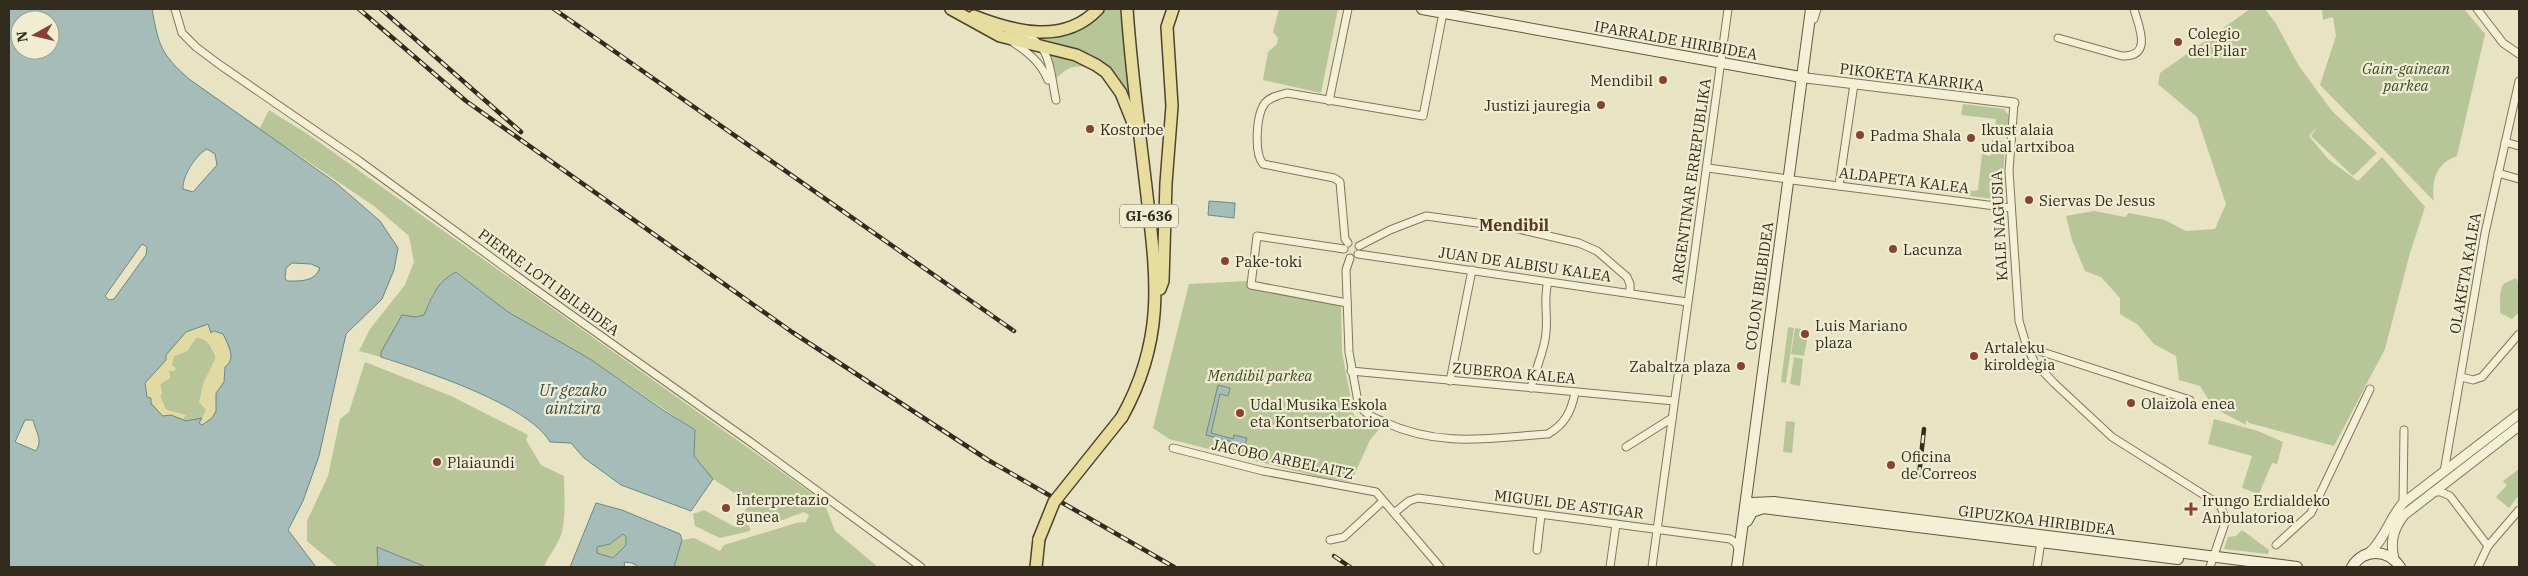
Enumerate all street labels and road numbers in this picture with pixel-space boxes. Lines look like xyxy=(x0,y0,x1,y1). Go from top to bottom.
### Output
street label: IPARRALDE HIRIBIDEA xyxy=(1593,16,1760,64)
street label: PIKOKETA KARRIKA xyxy=(1839,59,1986,95)
street label: ARGENTINAR ERREPUBLIKA xyxy=(1667,76,1715,285)
street label: ALDAPETA KALEA xyxy=(1838,163,1971,198)
street label: KALE NAGUSIA xyxy=(1987,170,2011,282)
road number: GI-636 xyxy=(1120,205,1178,228)
street label: OLAKETA KALEA xyxy=(2445,210,2485,335)
street label: COLON IBILBIDEA xyxy=(1741,220,1778,352)
street label: PIERRE LOTI IBILBIDEA xyxy=(475,224,624,340)
street label: JUAN DE ALBISU KALEA xyxy=(1437,242,1613,286)
street label: ZUBEROA KALEA xyxy=(1451,358,1577,388)
street label: JACOBO ARBELAITZ xyxy=(1210,435,1356,483)
street label: MIGUEL DE ASTIGAR xyxy=(1493,485,1645,523)
street label: GIPUZKOA HIRIBIDEA xyxy=(1957,501,2117,539)

